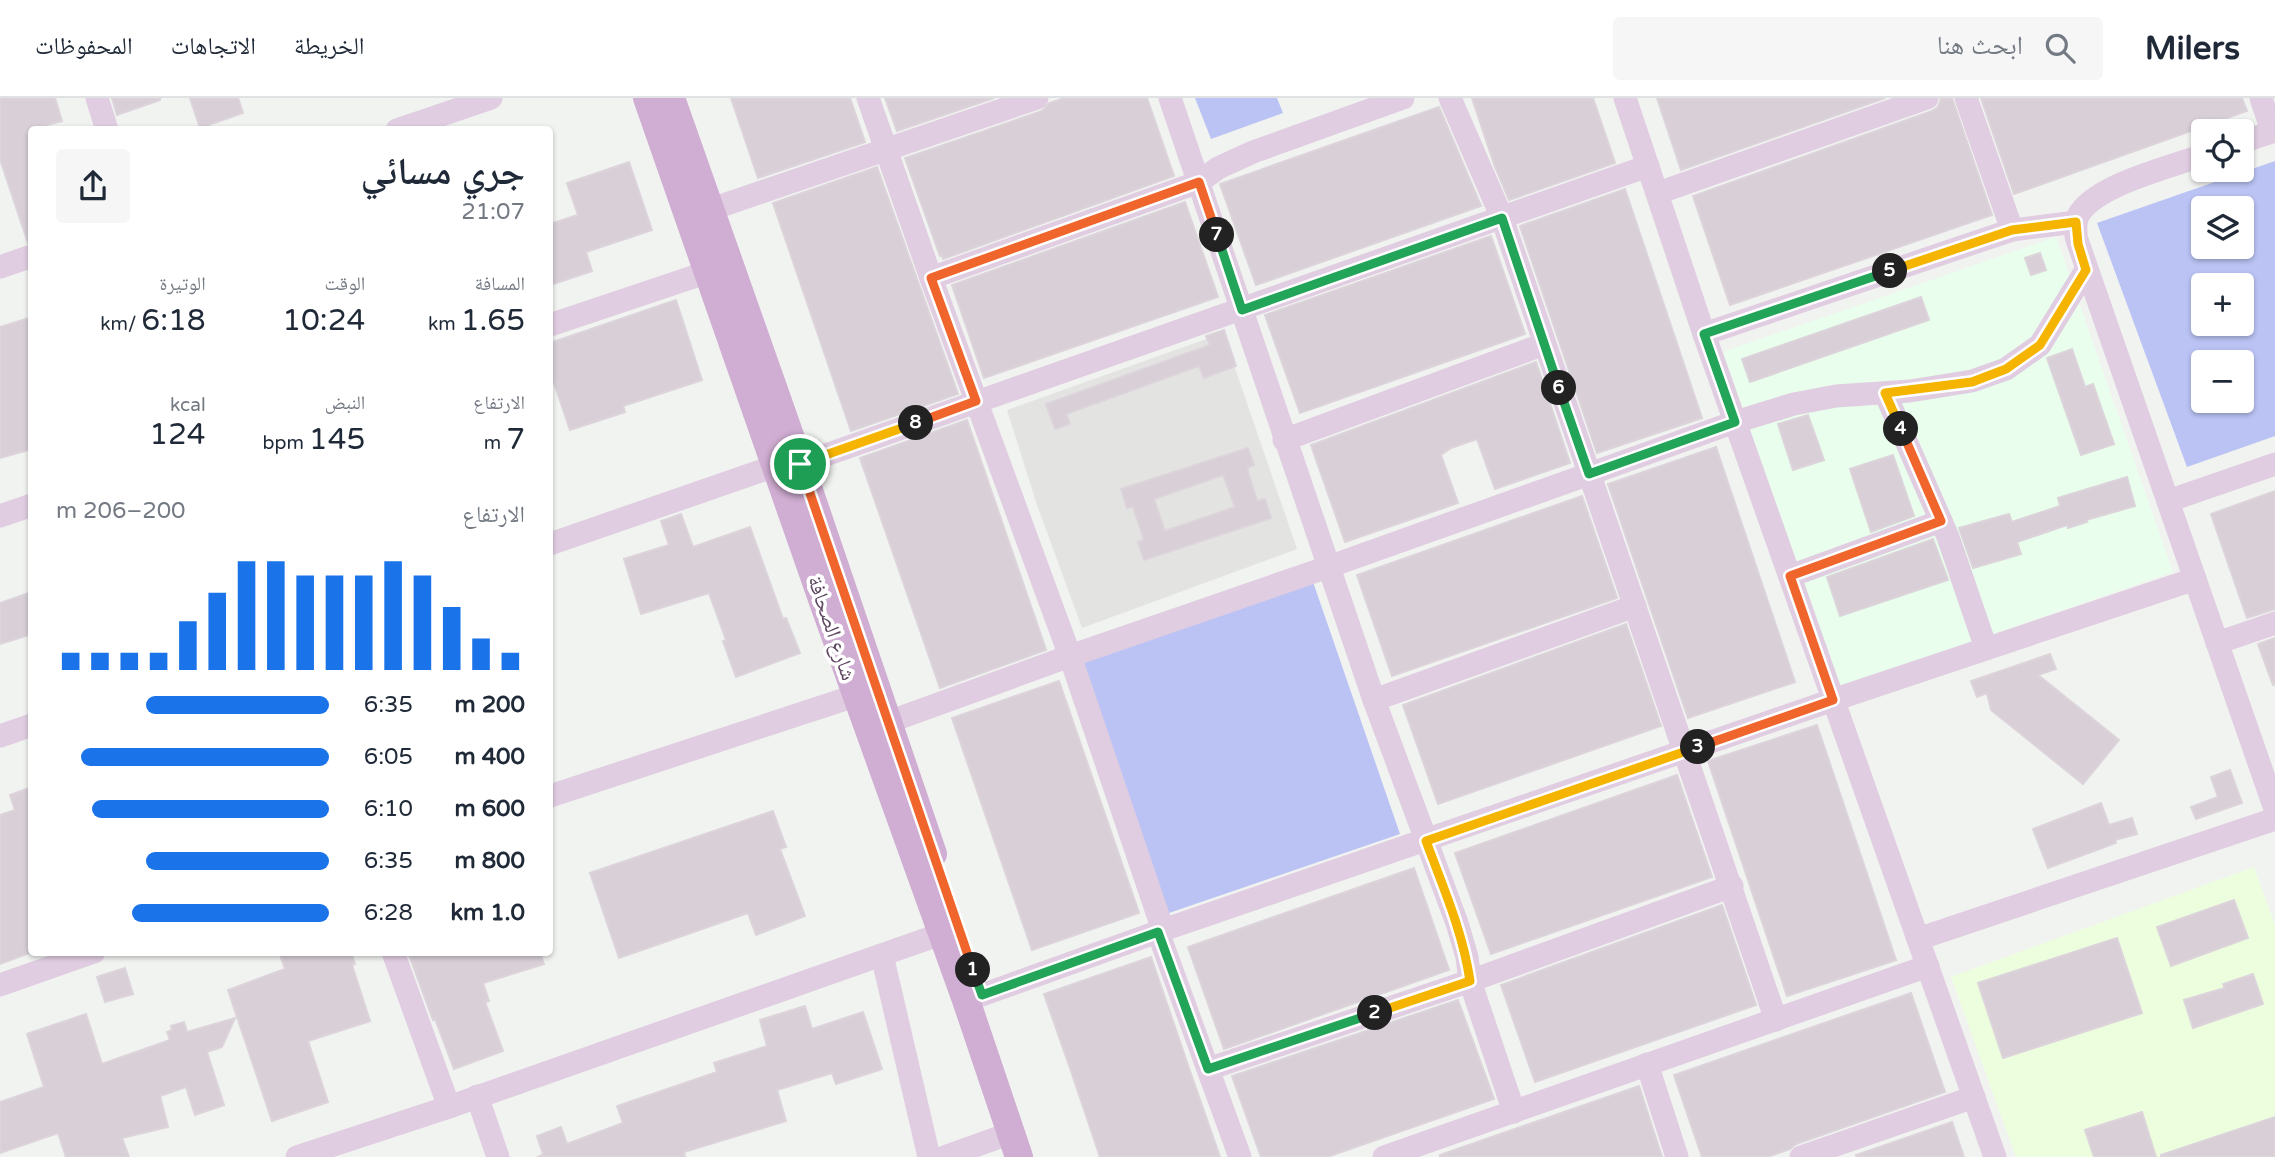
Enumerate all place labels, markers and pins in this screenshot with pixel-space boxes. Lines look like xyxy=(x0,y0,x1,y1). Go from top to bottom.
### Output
pin: 7 xyxy=(1200,218,1234,252)
pin: 5 xyxy=(1872,254,1908,288)
pin: 6 xyxy=(1542,370,1576,406)
pin: 8 xyxy=(898,406,934,440)
pin: 4 xyxy=(1884,412,1918,446)
pin xyxy=(770,434,830,494)
pin: 3 xyxy=(1680,730,1716,764)
pin: 1 xyxy=(956,952,990,988)
pin: 2 xyxy=(1358,996,1392,1030)

